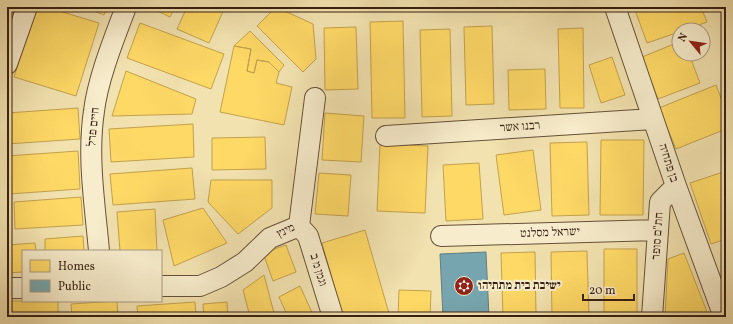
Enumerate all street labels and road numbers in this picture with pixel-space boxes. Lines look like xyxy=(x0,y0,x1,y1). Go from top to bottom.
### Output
street label: חיים פרל xyxy=(84,106,104,148)
street label: רבנו אשר xyxy=(499,118,541,136)
street label: בן פתחיה xyxy=(654,142,682,185)
street label: חת"ם סופר xyxy=(648,212,668,260)
street label: מינץ xyxy=(274,220,298,242)
street label: ישראל מסלנט xyxy=(520,224,580,242)
street label: וגמן מ ב xyxy=(305,252,331,288)

